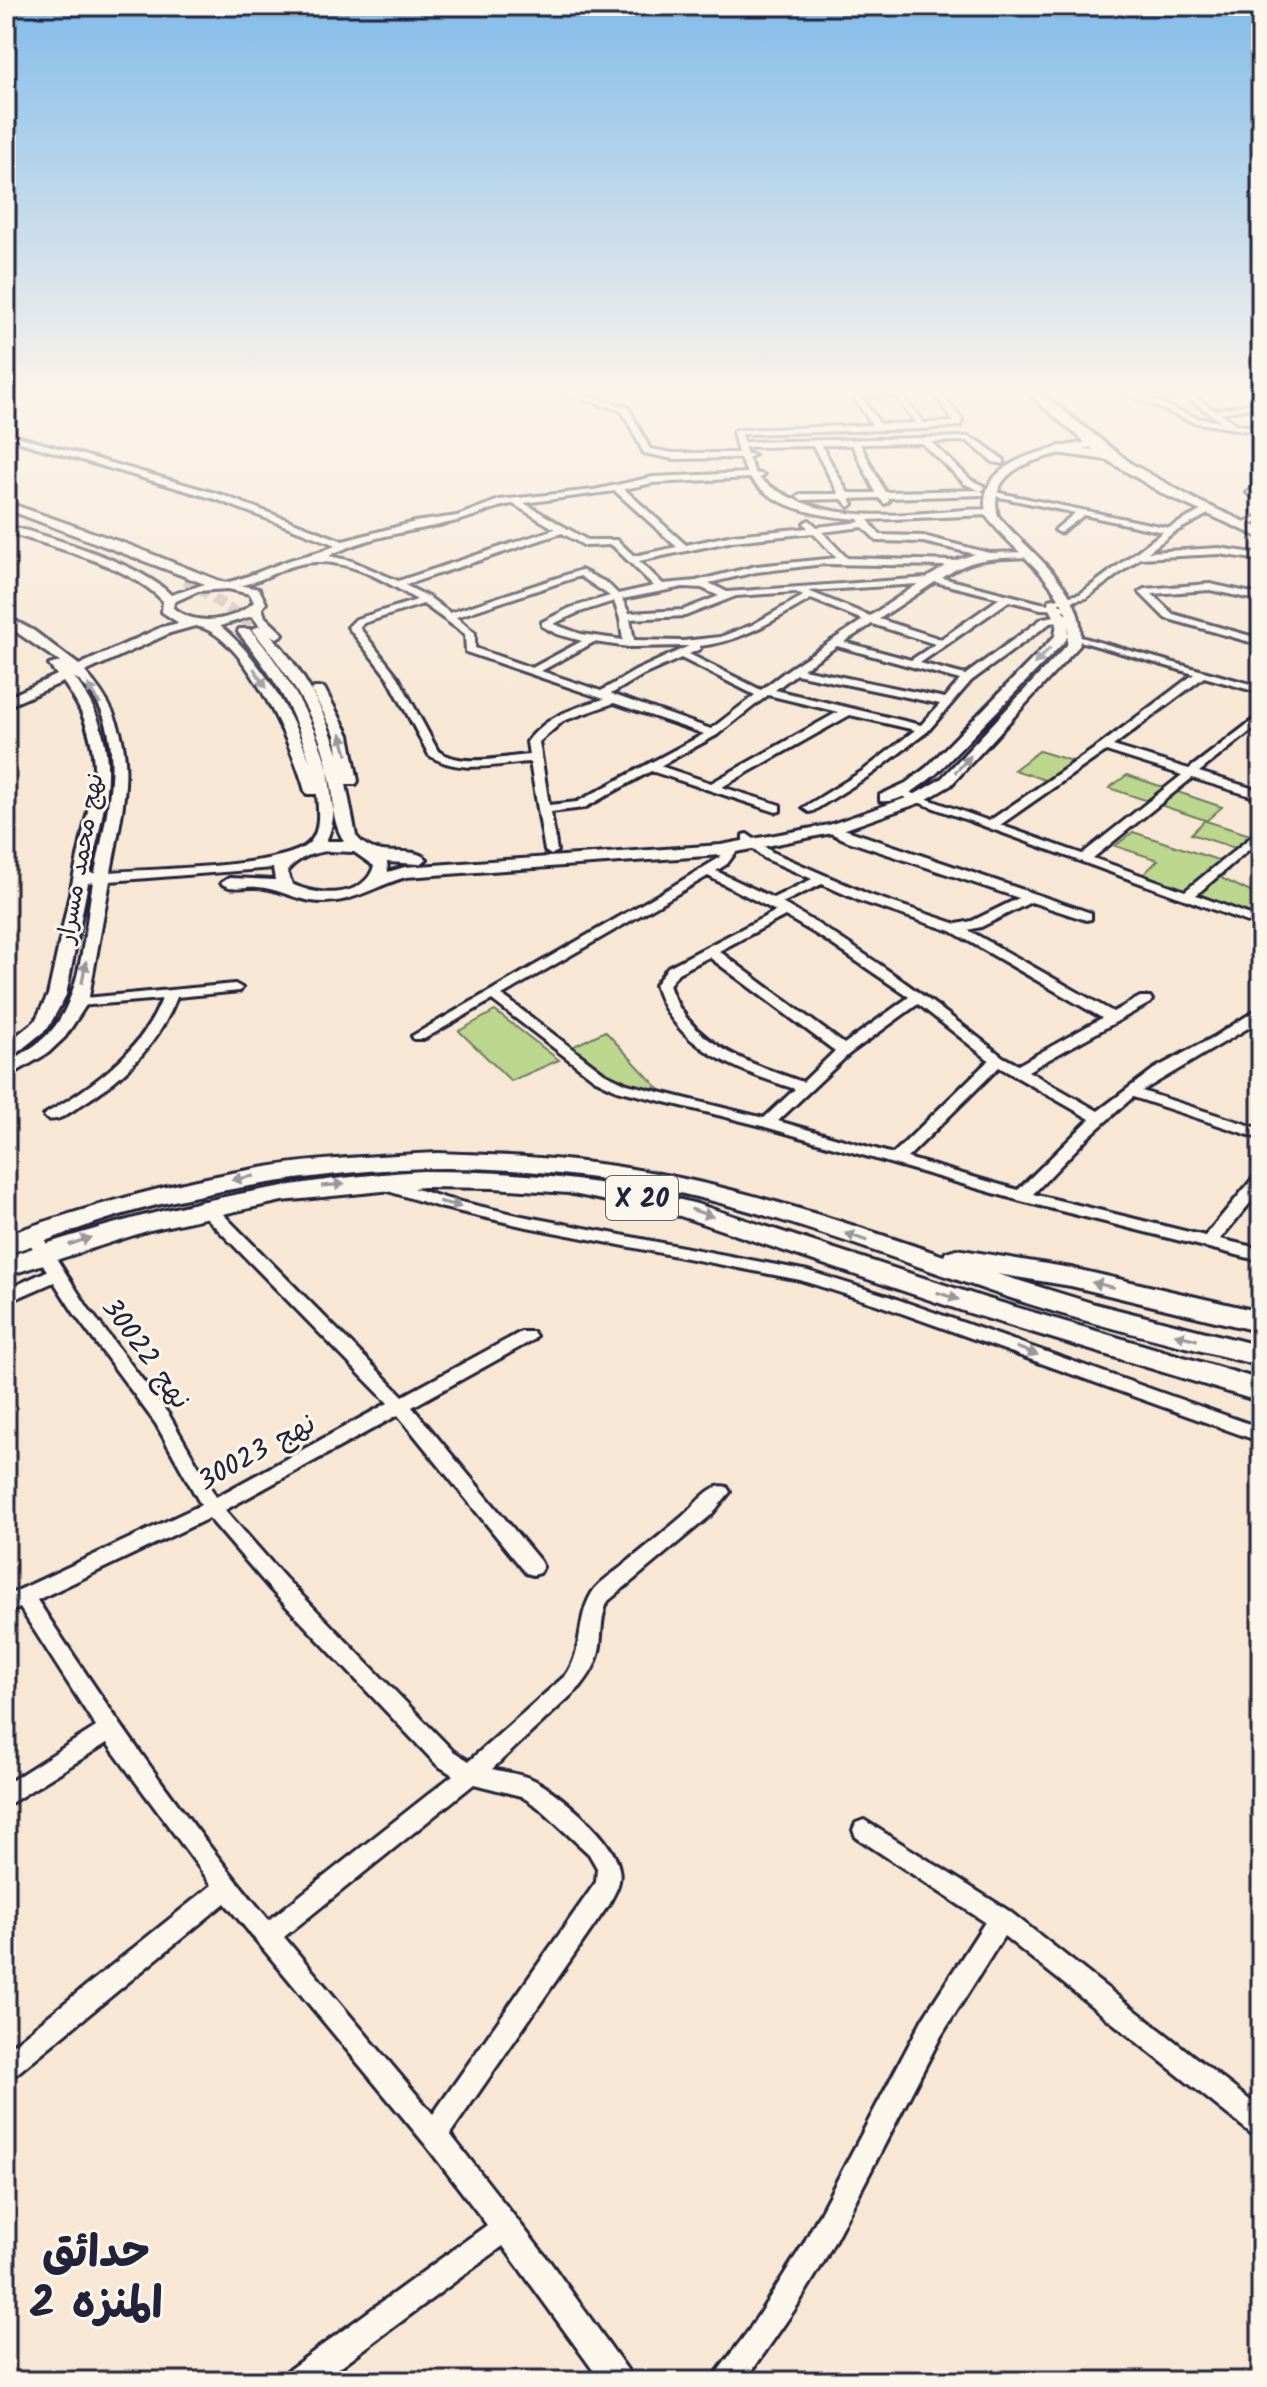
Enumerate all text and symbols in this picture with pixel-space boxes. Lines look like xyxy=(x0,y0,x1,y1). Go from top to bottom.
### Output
one-way arrow xyxy=(1033,647,1051,666)
one-way arrow xyxy=(253,667,267,689)
one-way arrow xyxy=(87,683,101,705)
one-way arrow xyxy=(337,731,350,755)
one-way arrow xyxy=(954,755,972,774)
street label: نهج محمد مسرار xyxy=(47,770,116,948)
one-way arrow xyxy=(79,959,91,984)
one-way arrow xyxy=(230,1172,255,1185)
road number: X 20 xyxy=(606,1176,678,1220)
one-way arrow xyxy=(321,1179,346,1192)
one-way arrow xyxy=(438,1198,463,1210)
one-way arrow xyxy=(690,1207,714,1219)
one-way arrow xyxy=(844,1231,868,1243)
one-way arrow xyxy=(68,1234,92,1246)
one-way arrow xyxy=(1091,1278,1116,1290)
street label: نهج 30022 xyxy=(89,1289,201,1420)
one-way arrow xyxy=(936,1291,960,1303)
one-way arrow xyxy=(1173,1330,1198,1342)
one-way arrow xyxy=(1015,1345,1039,1358)
street label: نهج 30023 xyxy=(190,1402,325,1504)
district label: حدائق المنزه 2 xyxy=(29,2219,163,2340)

